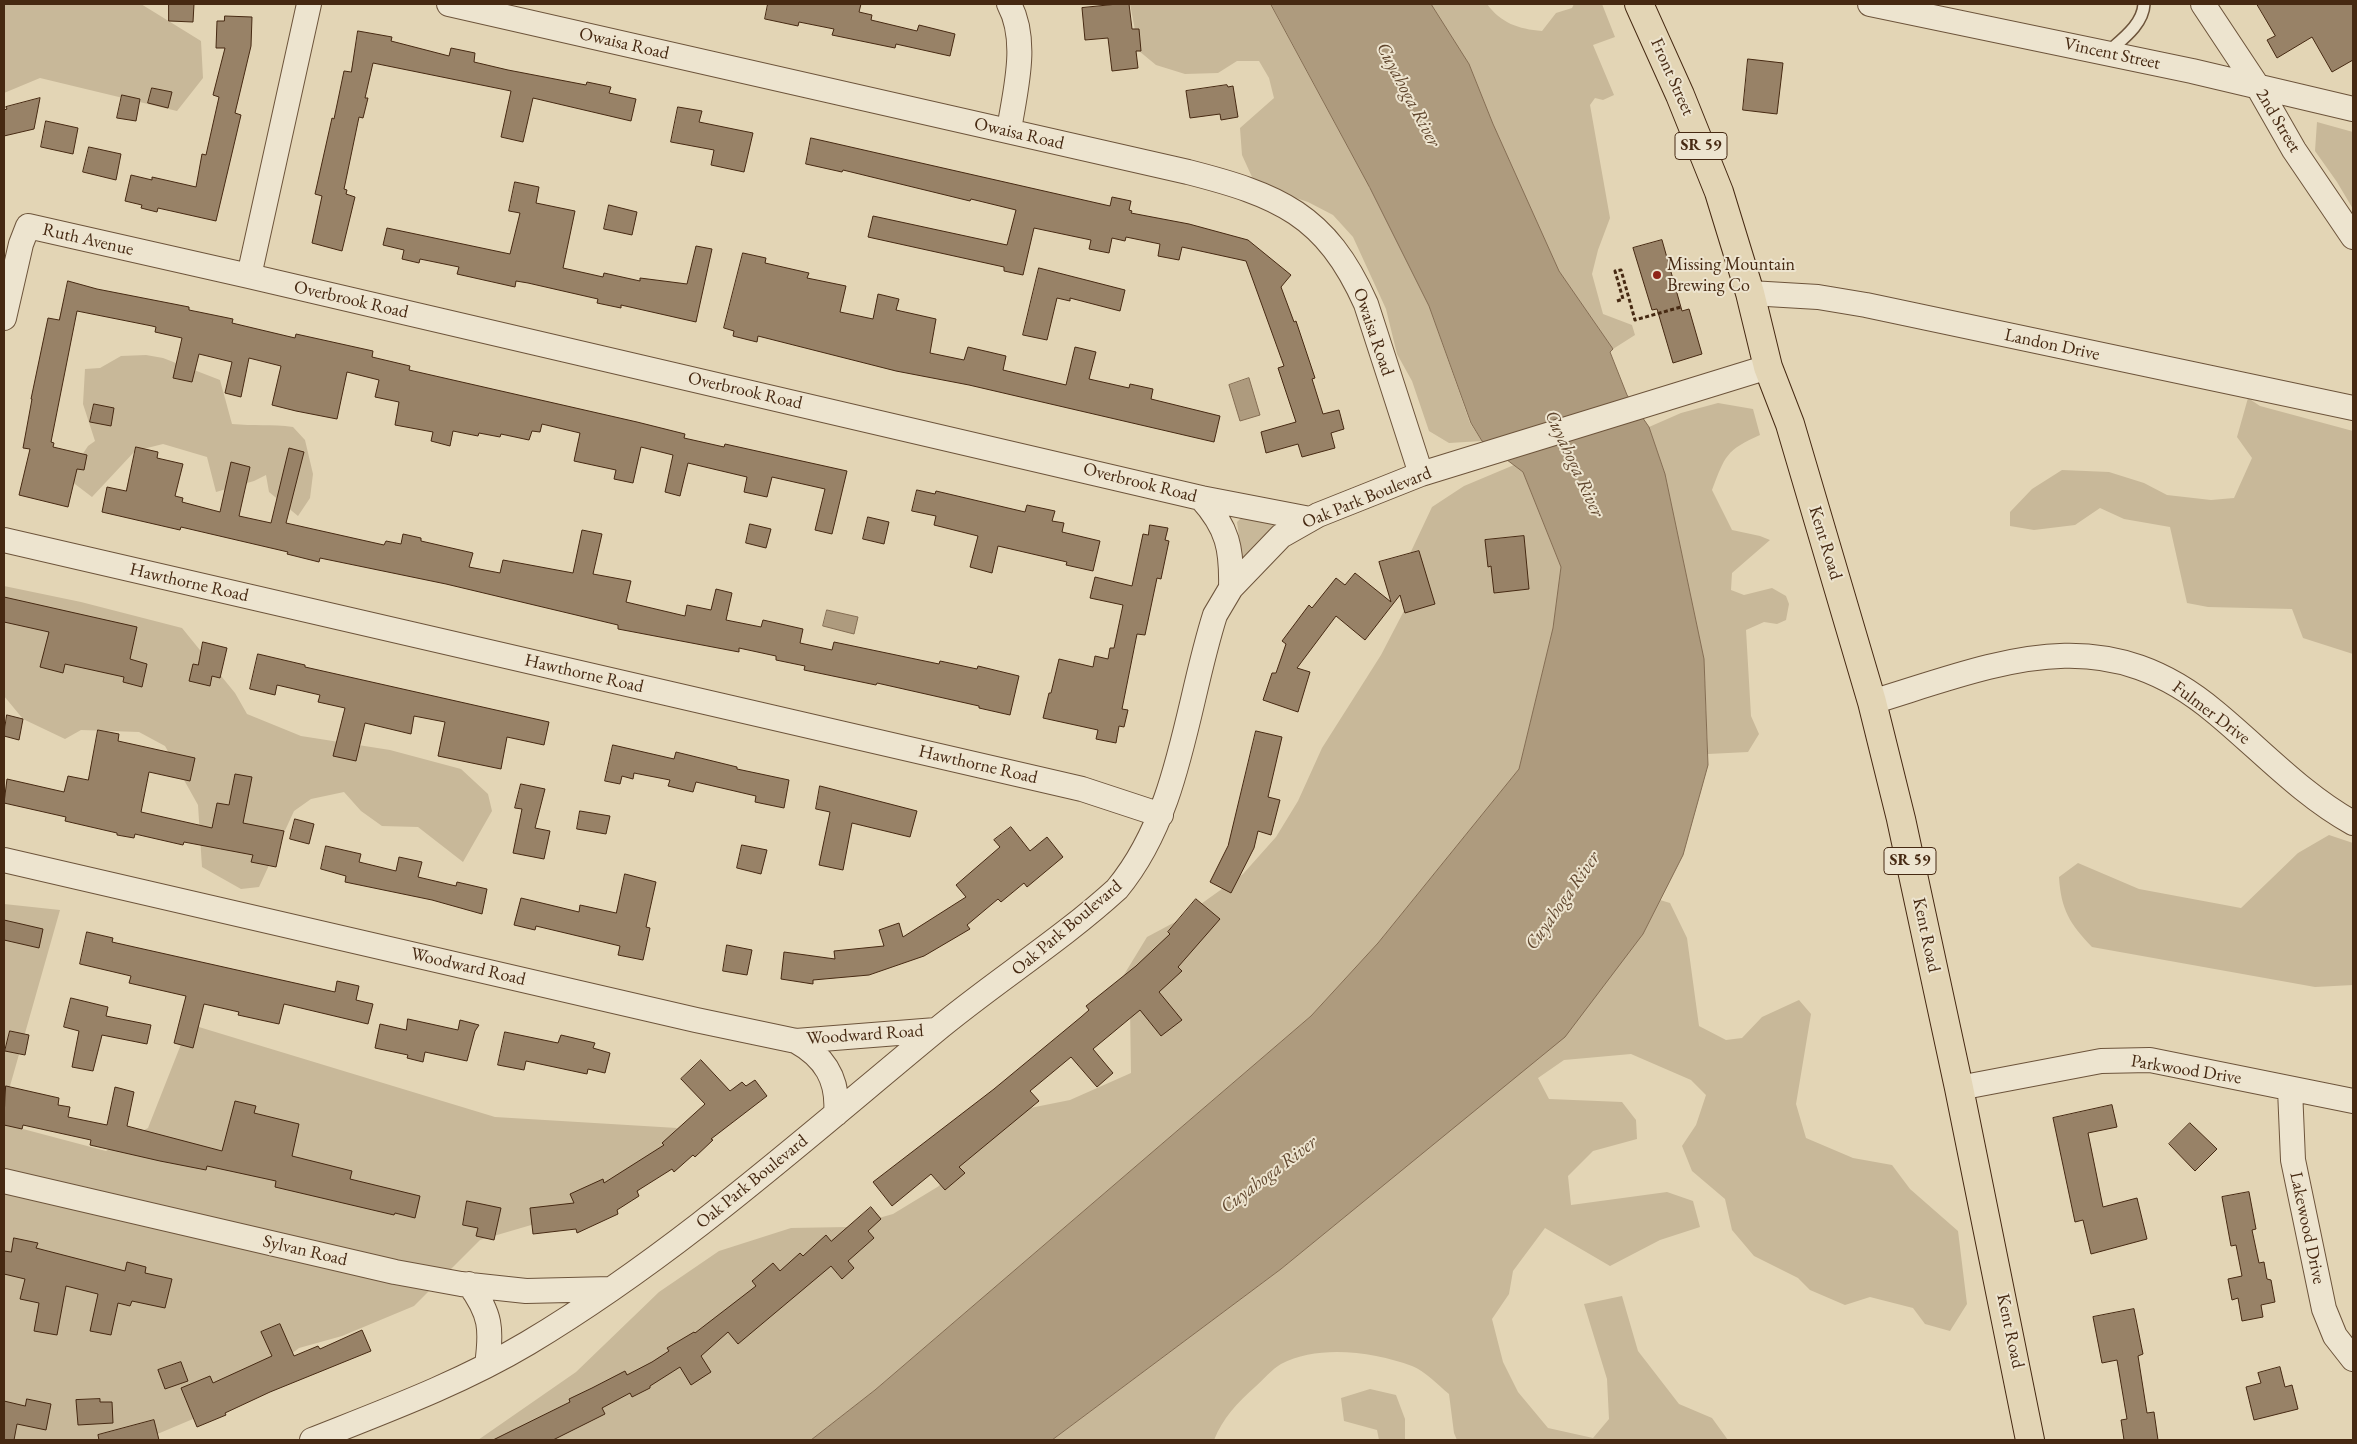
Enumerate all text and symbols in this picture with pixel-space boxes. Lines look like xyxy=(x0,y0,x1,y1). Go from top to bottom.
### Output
street label: Owaisa Road xyxy=(577,23,671,65)
street label: Vincent Street xyxy=(2062,33,2162,75)
street label: Front Street xyxy=(1645,35,1699,119)
water label: Cuyahoga River xyxy=(1371,39,1445,151)
street label: 2nd Street xyxy=(2251,85,2305,157)
street label: Owaisa Road xyxy=(972,113,1066,155)
road number: SR 59 xyxy=(1675,132,1727,160)
street label: Ruth Avenue xyxy=(41,219,135,261)
place label: Missing Mountain Brewing Co xyxy=(1667,254,1795,296)
marker: Missing Mountain Brewing Co xyxy=(1651,269,1663,281)
street label: Overbrook Road xyxy=(292,276,410,324)
street label: Owaisa Road xyxy=(1348,285,1398,379)
street label: Landon Drive xyxy=(2002,324,2102,366)
street label: Overbrook Road xyxy=(686,367,804,415)
water label: Cuyahoga River xyxy=(1539,407,1609,521)
street label: Overbrook Road xyxy=(1081,458,1199,508)
street label: Oak Park Boulevard xyxy=(1299,462,1435,534)
street label: Kent Road xyxy=(1804,504,1846,582)
street label: Hawthorne Road xyxy=(127,559,251,607)
street label: Hawthorne Road xyxy=(522,650,646,698)
street label: Fulmer Drive xyxy=(2168,677,2254,749)
street label: Hawthorne Road xyxy=(916,741,1040,789)
water label: Cuyahoga River xyxy=(1521,847,1605,955)
road number: SR 59 xyxy=(1884,848,1936,874)
street label: Oak Park Boulevard xyxy=(1007,876,1127,980)
street label: Kent Road xyxy=(1908,896,1944,974)
street label: Woodward Road xyxy=(408,943,528,991)
street label: Woodward Road xyxy=(806,1020,924,1050)
street label: Parkwood Drive xyxy=(2129,1051,2243,1089)
street label: Oak Park Boulevard xyxy=(692,1130,812,1234)
water label: Cuyahoga River xyxy=(1216,1131,1322,1219)
street label: Lakewood Drive xyxy=(2285,1170,2329,1286)
street label: Sylvan Road xyxy=(261,1231,349,1271)
street label: Kent Road xyxy=(1992,1292,2028,1370)

